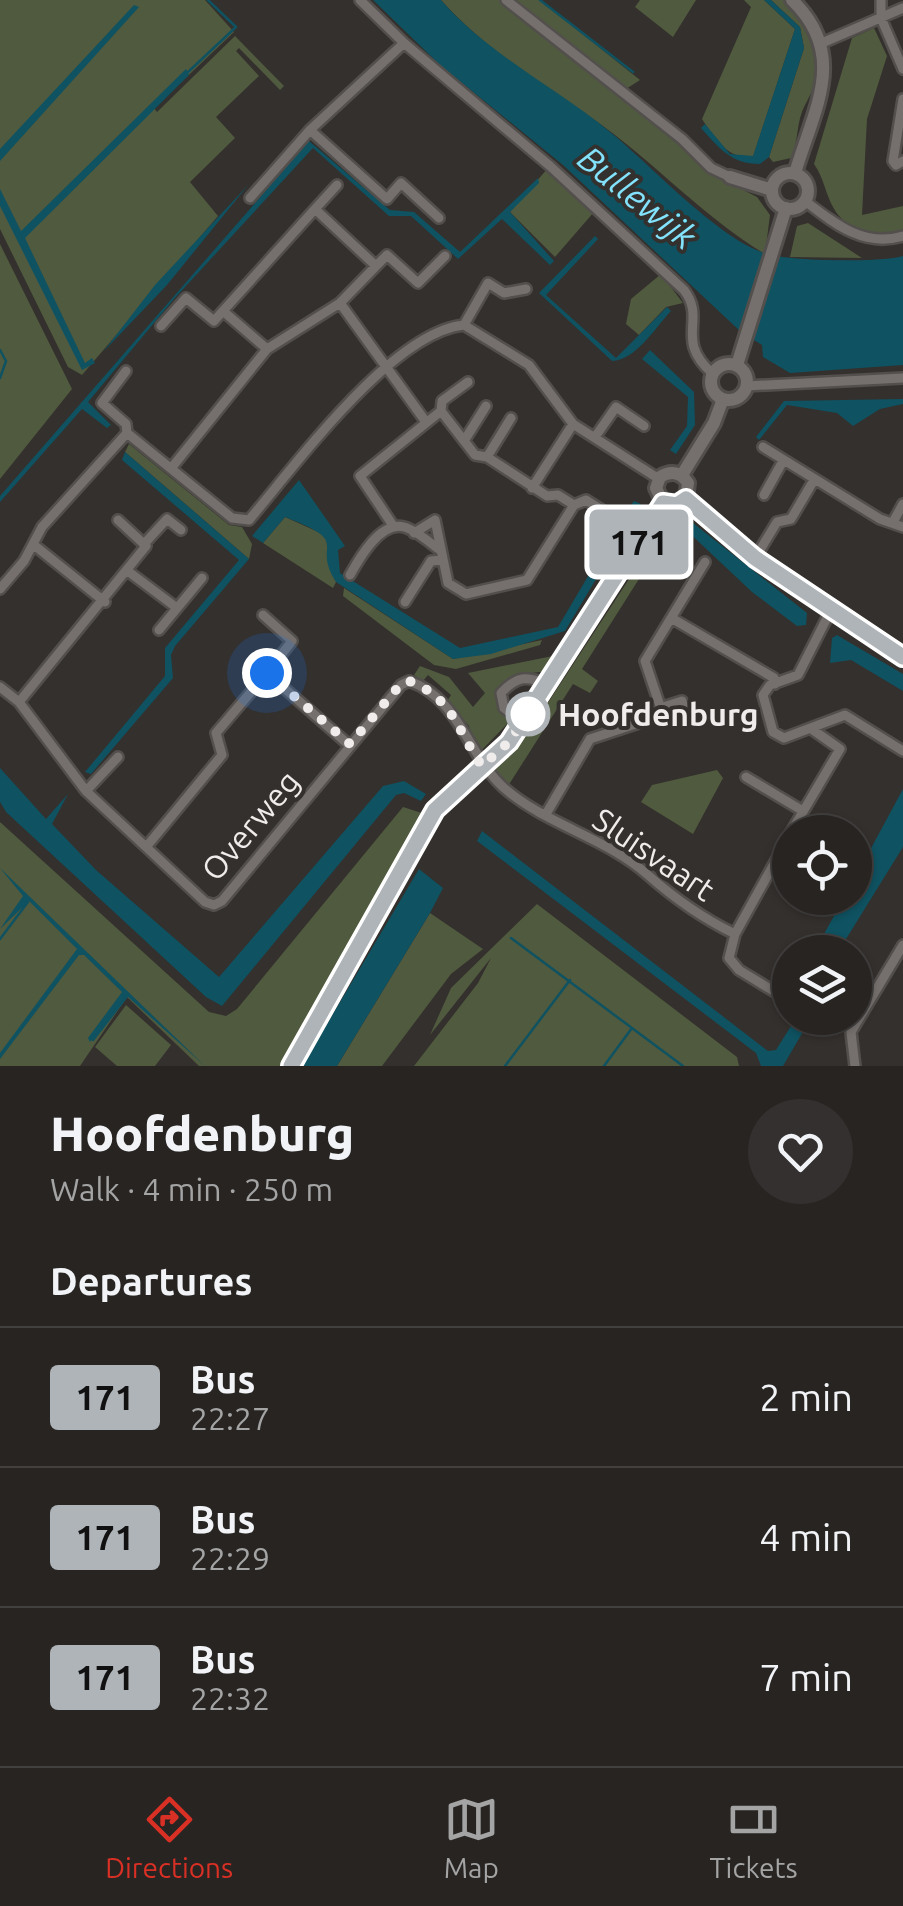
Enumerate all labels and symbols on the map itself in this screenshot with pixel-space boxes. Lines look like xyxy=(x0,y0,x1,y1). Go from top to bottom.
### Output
water label: Bullewijk xyxy=(571,137,705,257)
line badge: 171 xyxy=(582,510,696,574)
your location xyxy=(242,648,292,698)
marker: Hoofdenburg xyxy=(507,693,549,735)
place label: Hoofdenburg xyxy=(558,696,759,732)
street label: Overweg xyxy=(194,763,306,887)
street label: Sluisvaart xyxy=(587,800,722,908)

